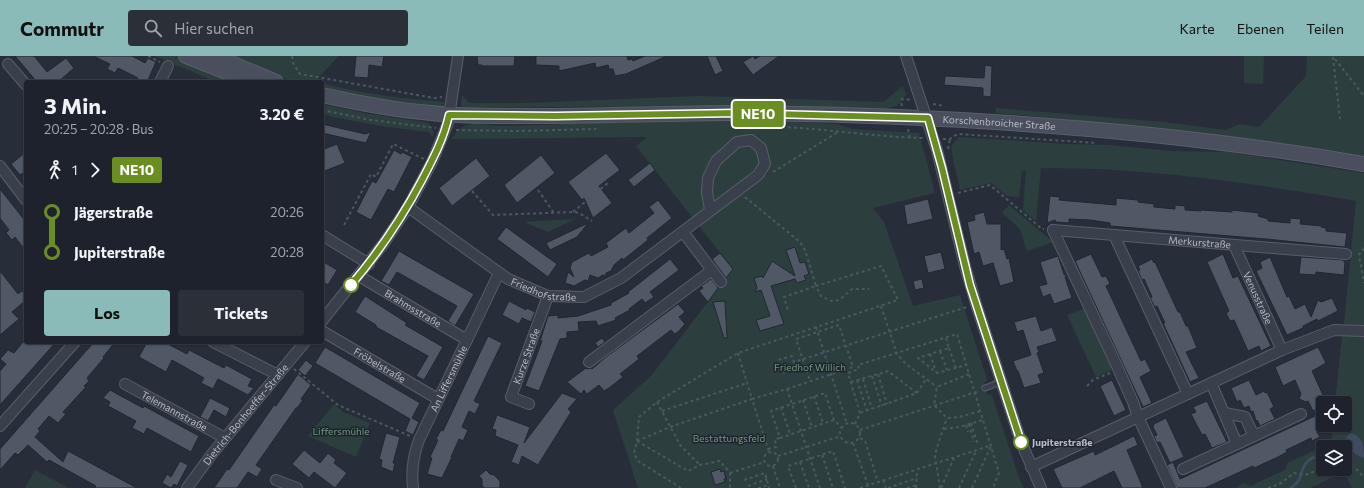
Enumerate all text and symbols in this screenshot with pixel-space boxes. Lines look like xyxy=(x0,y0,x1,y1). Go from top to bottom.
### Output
search box xyxy=(128,10,408,46)
text: Commutr xyxy=(20,17,104,40)
icon: search xyxy=(142,17,164,39)
text: Hier suchen xyxy=(174,19,254,37)
text: Karte xyxy=(1179,20,1215,37)
text: Ebenen xyxy=(1237,20,1284,37)
text: Teilen xyxy=(1306,20,1344,37)
text: 3 Min. xyxy=(44,92,107,119)
line badge: NE10 xyxy=(730,101,786,127)
text: 3.20 € xyxy=(260,105,304,123)
text: NE10 xyxy=(741,105,775,122)
street label: Korschenbroicher Straße xyxy=(942,113,1056,132)
text: 20:25 – 20:28 · Bus xyxy=(44,121,153,137)
icon: walk xyxy=(44,159,66,181)
icon: forward xyxy=(84,159,106,181)
text: NE10 xyxy=(120,161,154,178)
text: 1 xyxy=(72,162,78,178)
text: Jägerstraße xyxy=(74,203,153,221)
text: 20:26 xyxy=(270,204,304,220)
street label: Merkurstraße xyxy=(1168,233,1231,251)
text: Jupiterstraße xyxy=(74,243,165,261)
text: 20:28 xyxy=(270,244,304,260)
street label: Venusstraße xyxy=(1241,270,1275,326)
street label: Friedhofstraße xyxy=(509,275,576,303)
unlabelled marker xyxy=(343,277,359,293)
street label: Brahmsstraße xyxy=(383,287,444,330)
button: Los xyxy=(44,290,170,336)
button: Tickets xyxy=(178,290,304,336)
street label: Kurze Straße xyxy=(510,326,542,386)
street label: An Liffersmühle xyxy=(428,344,469,414)
street label: Fröbelstraße xyxy=(352,345,408,385)
street label: Dietrich-Bonhoeffer-Straße xyxy=(200,361,290,467)
park label: Friedhof Willich xyxy=(774,361,846,373)
street label: Telemannstraße xyxy=(139,388,209,433)
map controls xyxy=(1316,396,1352,476)
button: locate xyxy=(1316,396,1352,432)
park label: Liffersmühle xyxy=(312,425,370,437)
park label: Bestattungsfeld xyxy=(693,432,765,444)
marker: Jupiterstraße xyxy=(1013,434,1029,450)
place label: Jupiterstraße xyxy=(1032,436,1093,448)
button: layers xyxy=(1316,440,1352,476)

